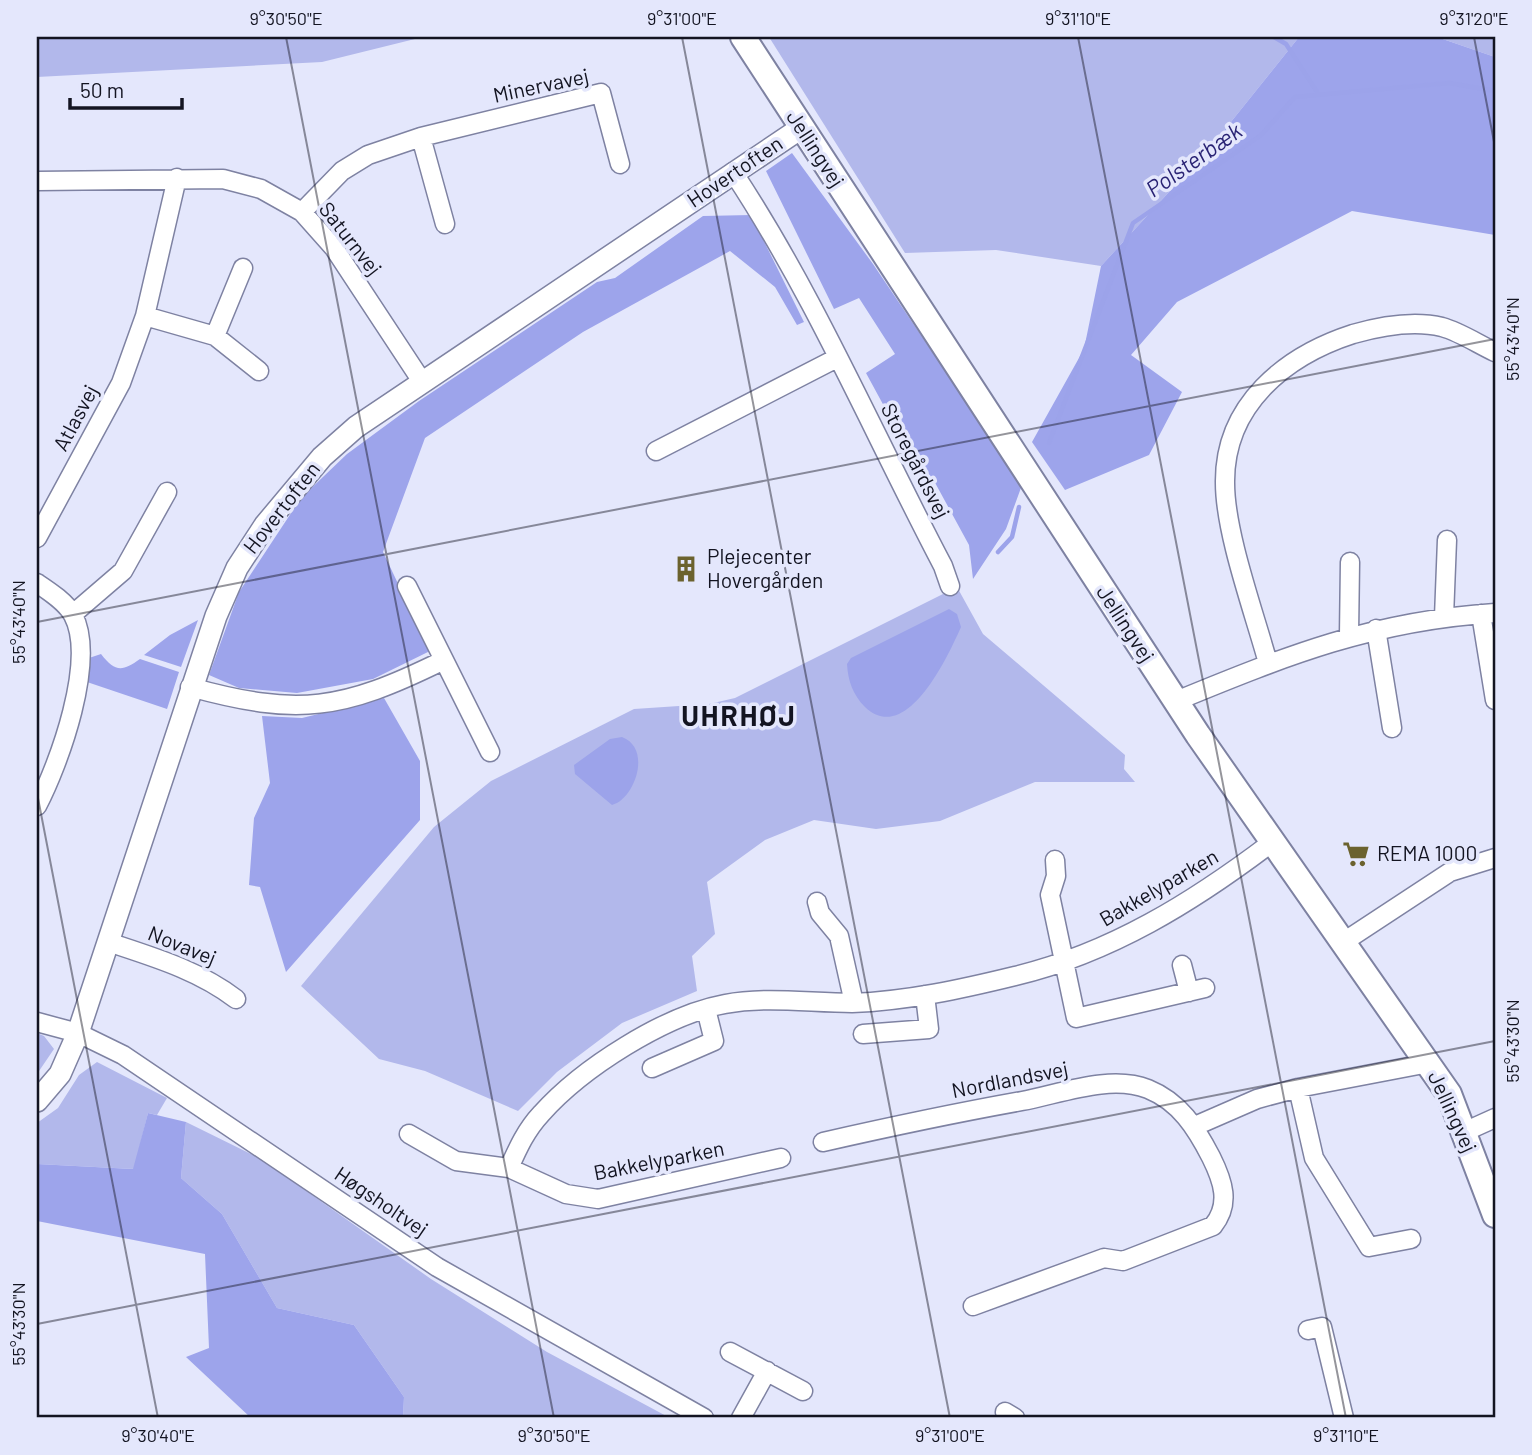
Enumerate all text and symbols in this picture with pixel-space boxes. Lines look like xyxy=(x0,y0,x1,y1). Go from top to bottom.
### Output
text: 9°30'50"E xyxy=(249,7,323,29)
text: 9°31'00"E xyxy=(647,7,717,29)
text: 9°31'10"E xyxy=(1045,7,1111,29)
text: 9°31'20"E xyxy=(1439,7,1509,29)
street label: Minervavej xyxy=(491,62,591,107)
scale bar xyxy=(70,66,182,110)
text: 50 m xyxy=(80,77,124,102)
street label: Jellingvej xyxy=(782,105,850,191)
water label: Polsterbæk xyxy=(1140,116,1247,202)
street label: Hovertoften xyxy=(682,130,787,212)
street label: Saturnvej xyxy=(315,196,388,280)
text: 55°43'40"N xyxy=(1501,297,1523,381)
street label: Atlasvej xyxy=(47,380,102,455)
street label: Storegårdsvej xyxy=(877,398,956,522)
street label: Hovertoften xyxy=(237,456,324,558)
place label: Plejecenter Hovergården xyxy=(707,543,823,592)
building icon: Plejecenter Hovergården xyxy=(671,554,701,584)
text: 55°43'40"N xyxy=(7,580,29,664)
street label: Jellingvej xyxy=(1092,580,1160,666)
district label: UHRHØJ xyxy=(681,698,797,732)
supermarket icon: REMA 1000 xyxy=(1341,839,1371,869)
place label: REMA 1000 xyxy=(1377,840,1477,865)
street label: Bakkelyparken xyxy=(1095,843,1222,931)
street label: Novavej xyxy=(145,920,220,970)
text: 55°43'30"N xyxy=(1501,999,1523,1083)
street label: Nordlandsvej xyxy=(949,1055,1070,1102)
street label: Jellingvej xyxy=(1424,1067,1483,1156)
street label: Bakkelyparken xyxy=(591,1135,726,1184)
street label: Høgsholtvej xyxy=(330,1160,433,1241)
text: 55°43'30"N xyxy=(7,1282,29,1366)
text: 9°30'40"E xyxy=(121,1424,195,1446)
text: 9°30'50"E xyxy=(517,1424,591,1446)
text: 9°31'00"E xyxy=(915,1424,985,1446)
text: 9°31'10"E xyxy=(1313,1424,1379,1446)

